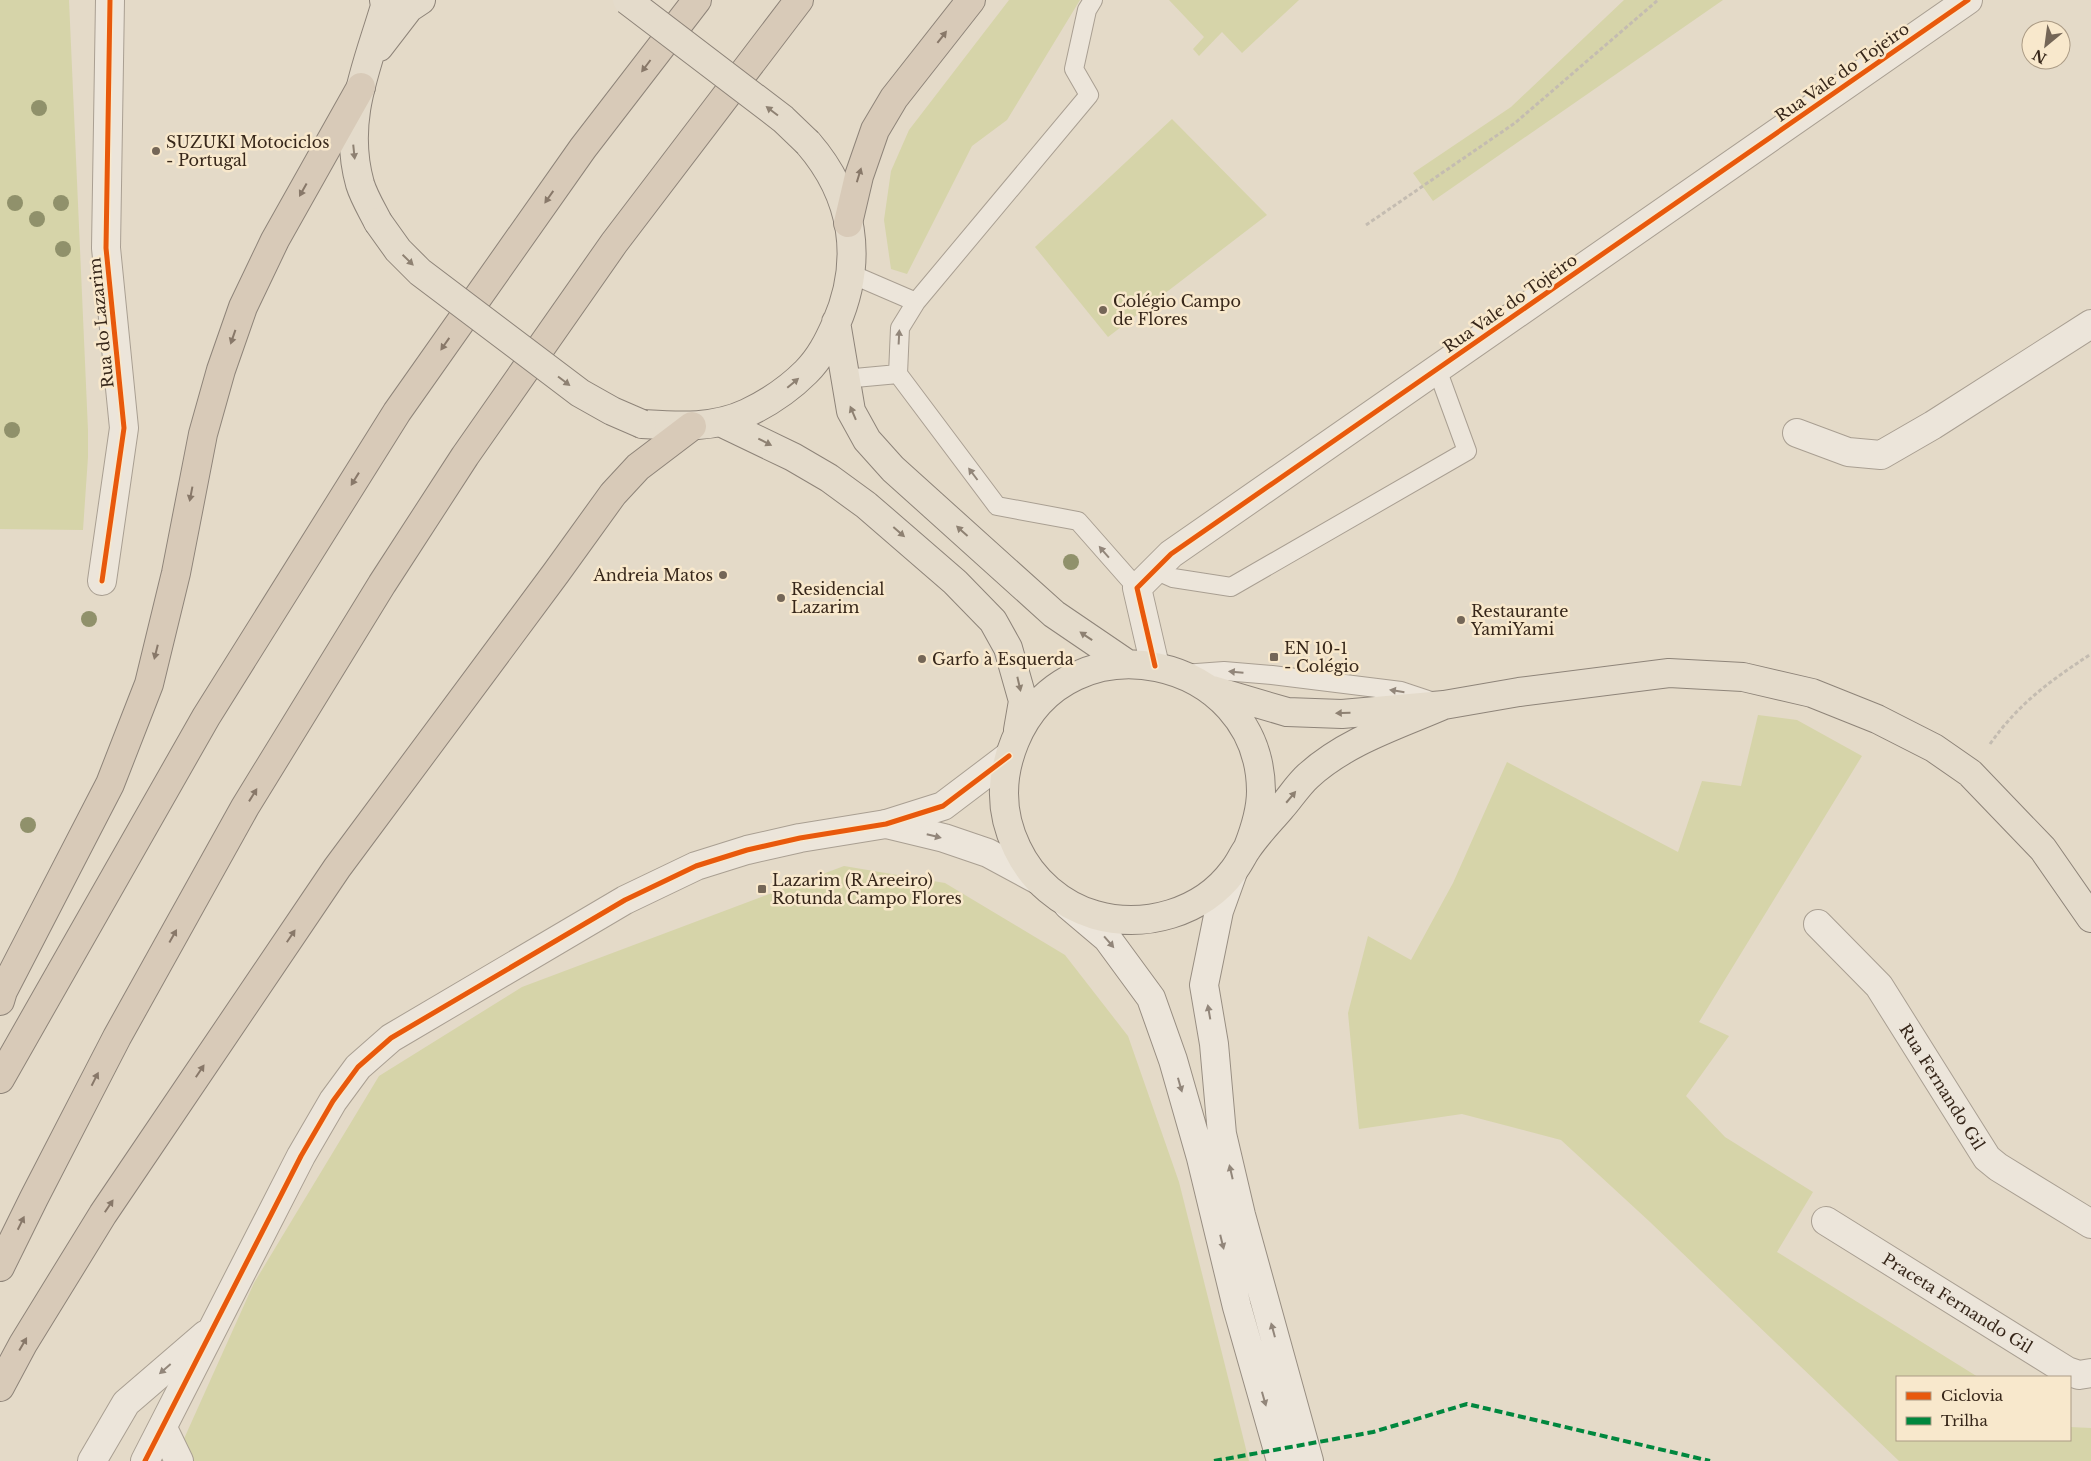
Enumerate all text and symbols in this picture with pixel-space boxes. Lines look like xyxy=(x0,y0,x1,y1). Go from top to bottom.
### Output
street label: Rua Vale do Tojeiro xyxy=(1771,18,1913,126)
north arrow xyxy=(2021,20,2071,70)
one-way arrow xyxy=(936,31,947,44)
text: N xyxy=(2030,45,2050,67)
one-way arrow xyxy=(640,60,651,73)
one-way arrow xyxy=(766,105,779,116)
place label: SUZUKI Motociclos - Portugal xyxy=(166,132,329,170)
marker: SUZUKI Motociclos - Portugal xyxy=(150,145,162,157)
one-way arrow xyxy=(351,145,359,161)
one-way arrow xyxy=(856,168,864,183)
one-way arrow xyxy=(298,184,307,197)
one-way arrow xyxy=(544,190,554,204)
street label: Rua Vale do Tojeiro xyxy=(1439,249,1581,357)
one-way arrow xyxy=(402,254,414,266)
street label: Rua do Lazarim xyxy=(84,257,118,389)
place label: Colégio Campo de Flores xyxy=(1113,291,1241,329)
marker: Colégio Campo de Flores xyxy=(1097,304,1109,316)
one-way arrow xyxy=(228,329,236,344)
one-way arrow xyxy=(896,329,904,345)
one-way arrow xyxy=(440,337,450,351)
one-way arrow xyxy=(557,376,570,387)
one-way arrow xyxy=(787,378,799,389)
one-way arrow xyxy=(848,406,856,420)
one-way arrow xyxy=(757,438,772,446)
one-way arrow xyxy=(967,468,978,481)
one-way arrow xyxy=(350,472,359,486)
one-way arrow xyxy=(187,486,195,502)
one-way arrow xyxy=(956,525,968,537)
one-way arrow xyxy=(892,527,905,538)
one-way arrow xyxy=(1098,546,1110,558)
place label: Andreia Matos xyxy=(592,565,713,585)
marker: Andreia Matos xyxy=(717,569,729,581)
place label: Residencial Lazarim xyxy=(791,579,884,617)
marker: Residencial Lazarim xyxy=(775,592,787,604)
place label: Restaurante YamiYami xyxy=(1470,601,1568,639)
marker: Restaurante YamiYami xyxy=(1455,614,1467,626)
one-way arrow xyxy=(1079,631,1092,641)
place label: EN 10-1 - Colégio xyxy=(1284,638,1359,676)
one-way arrow xyxy=(152,645,160,660)
place label: Garfo à Esquerda xyxy=(932,649,1074,669)
marker: EN 10-1 - Colégio xyxy=(1268,651,1280,663)
marker: Garfo à Esquerda xyxy=(916,653,928,665)
one-way arrow xyxy=(1228,668,1244,676)
one-way arrow xyxy=(1015,676,1023,691)
one-way arrow xyxy=(1389,686,1405,694)
one-way arrow xyxy=(1335,710,1351,718)
one-way arrow xyxy=(248,788,258,801)
one-way arrow xyxy=(1285,790,1296,803)
one-way arrow xyxy=(926,832,941,840)
place label: Lazarim (R Areeiro) Rotunda Campo Flores xyxy=(772,870,962,908)
marker: Lazarim (R Areeiro) Rotunda Campo Flores xyxy=(756,883,768,895)
one-way arrow xyxy=(169,930,178,943)
one-way arrow xyxy=(286,930,296,943)
one-way arrow xyxy=(1103,935,1114,948)
one-way arrow xyxy=(1204,1003,1212,1019)
street label: Rua Fernando Gil xyxy=(1895,1020,1989,1153)
one-way arrow xyxy=(195,1065,205,1078)
one-way arrow xyxy=(91,1072,100,1086)
one-way arrow xyxy=(1177,1078,1185,1093)
one-way arrow xyxy=(1227,1165,1235,1180)
one-way arrow xyxy=(104,1199,113,1212)
one-way arrow xyxy=(17,1216,25,1230)
one-way arrow xyxy=(1218,1235,1226,1250)
street label: Praceta Fernando Gil xyxy=(1879,1249,2036,1357)
one-way arrow xyxy=(1268,1322,1276,1337)
one-way arrow xyxy=(19,1337,28,1350)
one-way arrow xyxy=(160,1363,172,1375)
legend xyxy=(1896,1376,2071,1441)
text: Ciclovia xyxy=(1941,1386,2004,1405)
one-way arrow xyxy=(1260,1392,1268,1407)
text: Trilha xyxy=(1941,1411,1988,1430)

